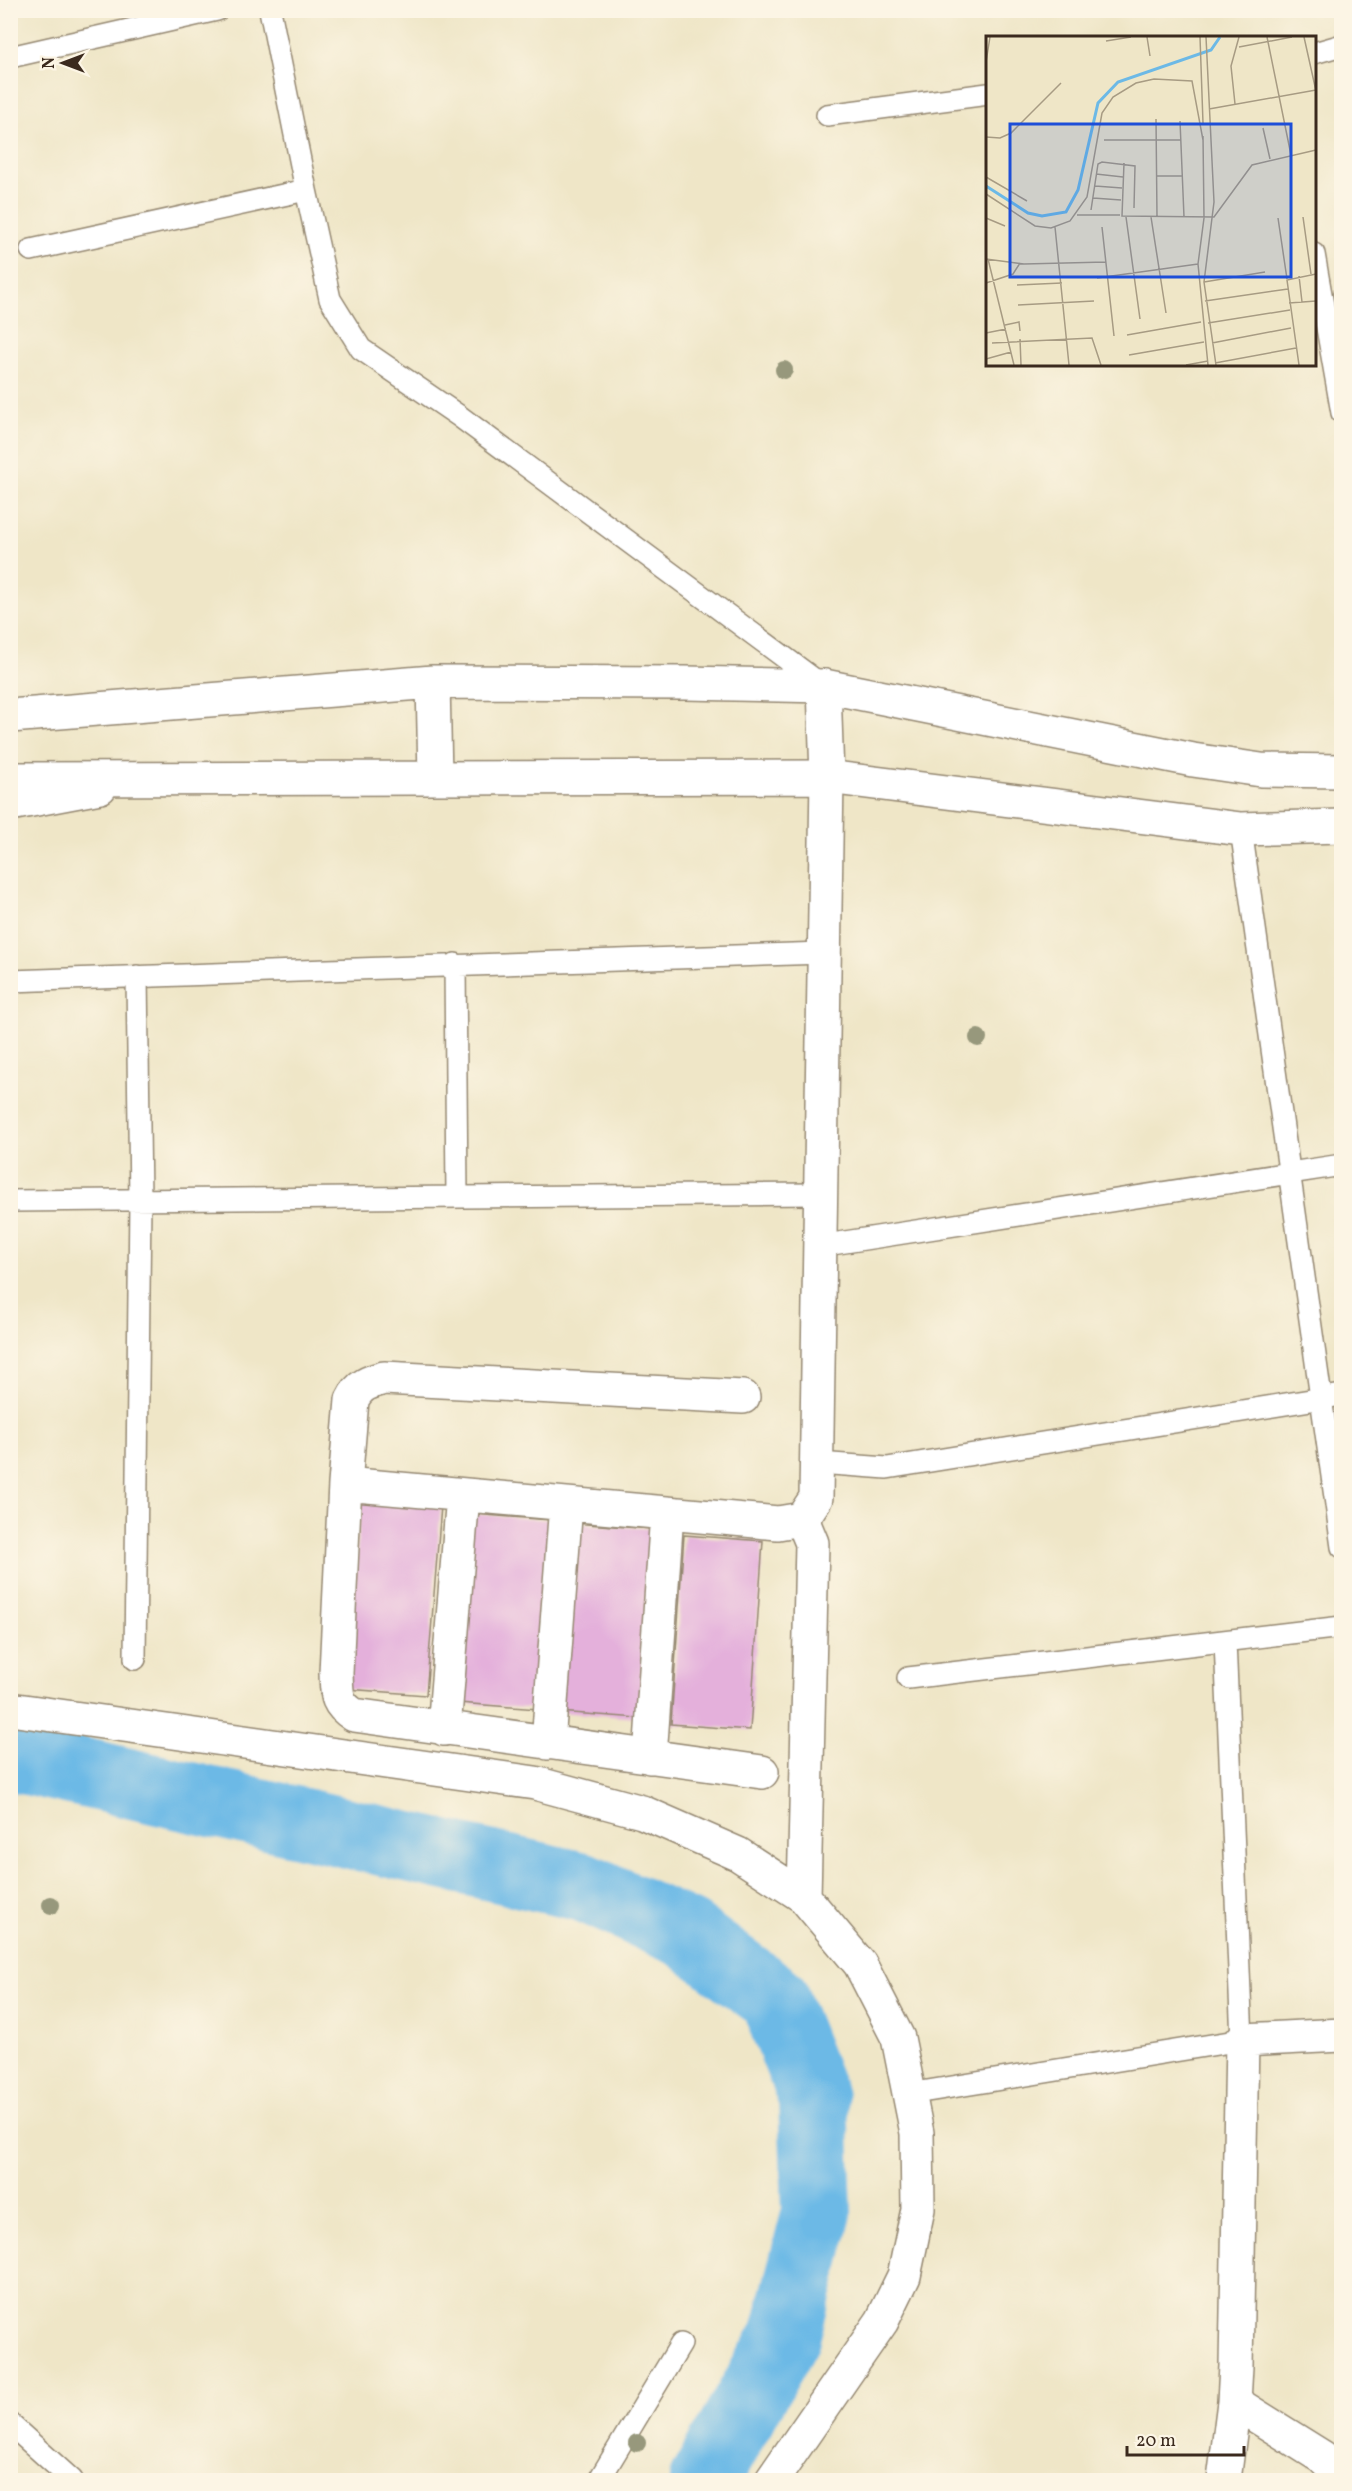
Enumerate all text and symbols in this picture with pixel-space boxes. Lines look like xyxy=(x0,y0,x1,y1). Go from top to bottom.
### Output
north arrow xyxy=(33,33,93,93)
inset map xyxy=(986,36,1316,366)
text: N xyxy=(39,57,61,69)
scale bar xyxy=(1127,2419,1244,2457)
text: 20 m xyxy=(1136,2429,1176,2454)

